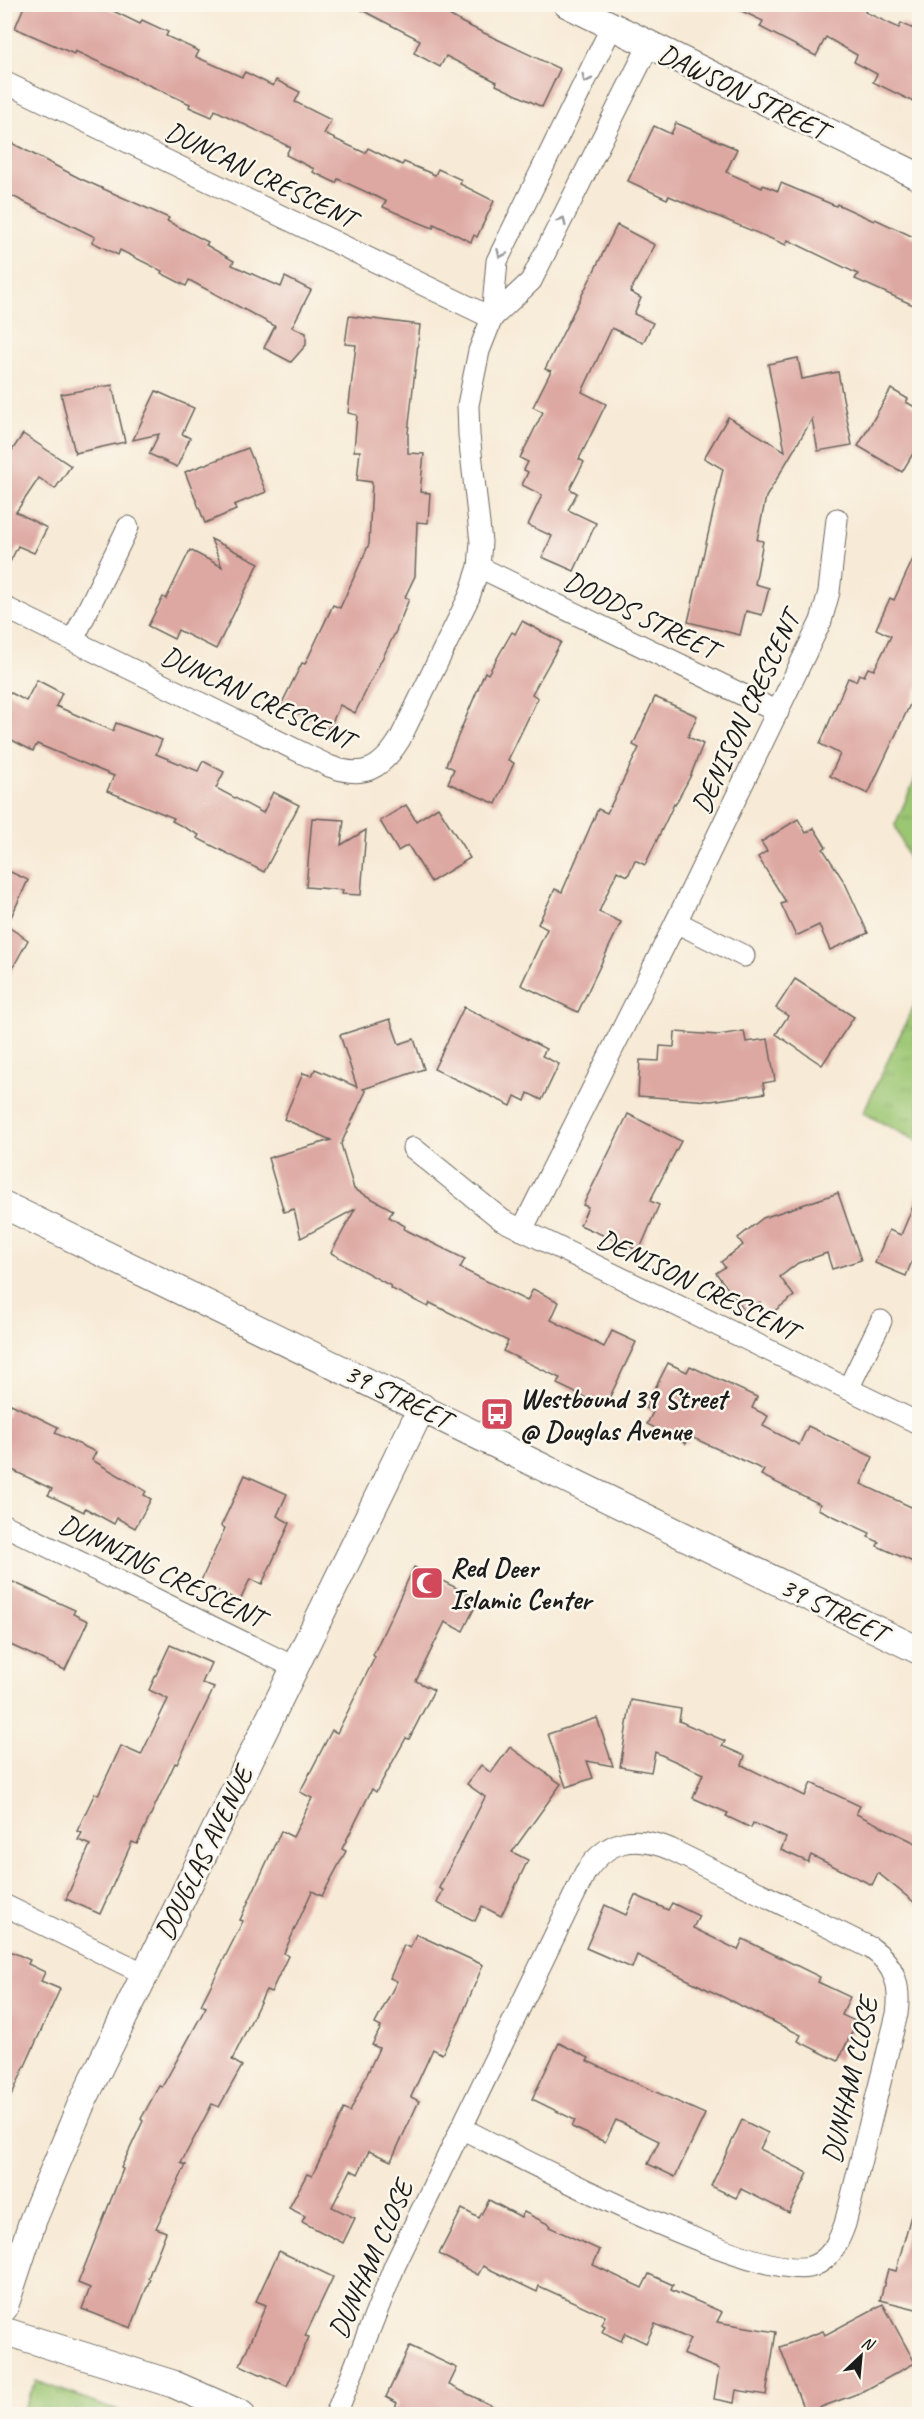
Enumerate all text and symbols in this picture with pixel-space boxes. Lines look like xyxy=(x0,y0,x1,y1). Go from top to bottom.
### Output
street label: DAWSON STREET xyxy=(653,36,839,151)
one-way arrow xyxy=(582,72,593,83)
street label: DUNCAN CRESCENT xyxy=(160,113,367,238)
one-way arrow xyxy=(554,216,566,227)
one-way arrow xyxy=(496,248,508,259)
street label: DODDS STREET xyxy=(559,562,729,670)
street label: DENISON CRESCENT xyxy=(683,600,810,819)
street label: DUNCAN CRESCENT xyxy=(156,638,365,760)
street label: DENISON CRESCENT xyxy=(592,1221,809,1351)
street label: 39 STREET xyxy=(339,1355,462,1439)
place label: Westbound 39 Street @ Douglas Avenue xyxy=(520,1381,731,1448)
bus stop icon: Westbound 39 Street @ Douglas Avenue xyxy=(479,1396,515,1432)
street label: DUNNING CRESCENT xyxy=(54,1506,276,1638)
place label: Red Deer Islamic Center xyxy=(450,1550,594,1617)
mosque icon: Red Deer Islamic Center xyxy=(409,1565,445,1601)
street label: 39 STREET xyxy=(775,1569,898,1653)
street label: DOUGLAS AVENUE xyxy=(146,1758,262,1946)
street label: DUNHAM CLOSE xyxy=(813,1991,886,2166)
street label: DUNHAM CLOSE xyxy=(320,2172,422,2343)
north arrow xyxy=(831,2326,891,2386)
text: N xyxy=(858,2332,879,2356)

